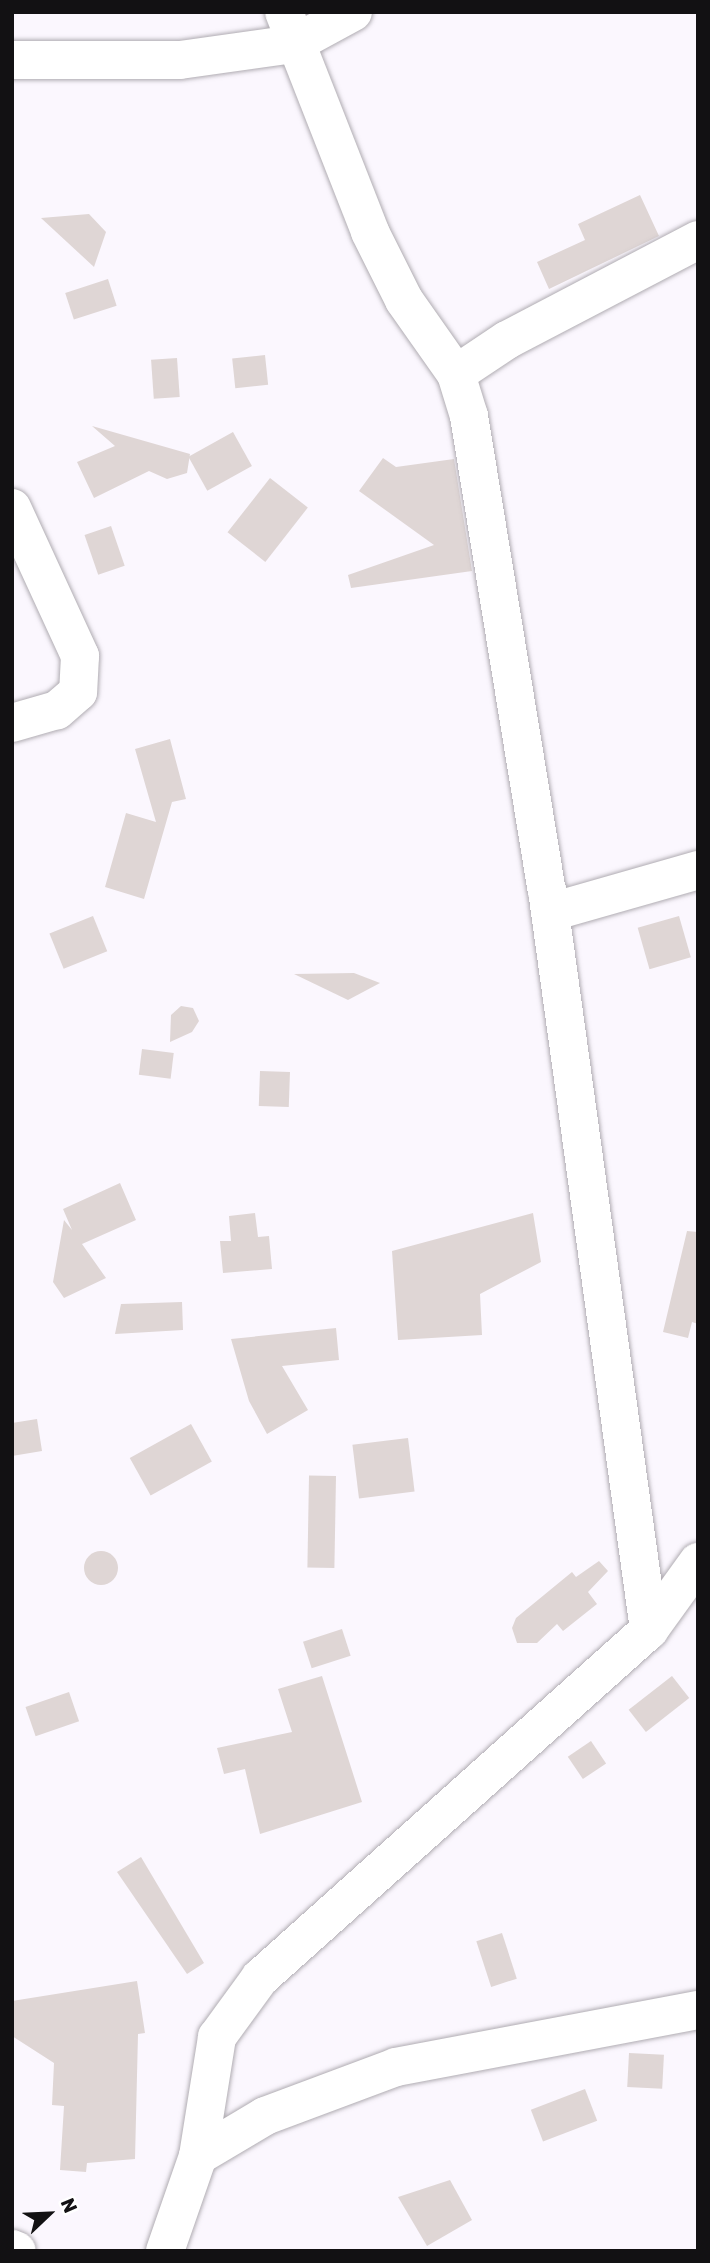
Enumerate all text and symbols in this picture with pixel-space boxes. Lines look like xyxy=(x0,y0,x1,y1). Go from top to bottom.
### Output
north arrow xyxy=(14,2179,84,2249)
text: N xyxy=(56,2195,82,2216)

